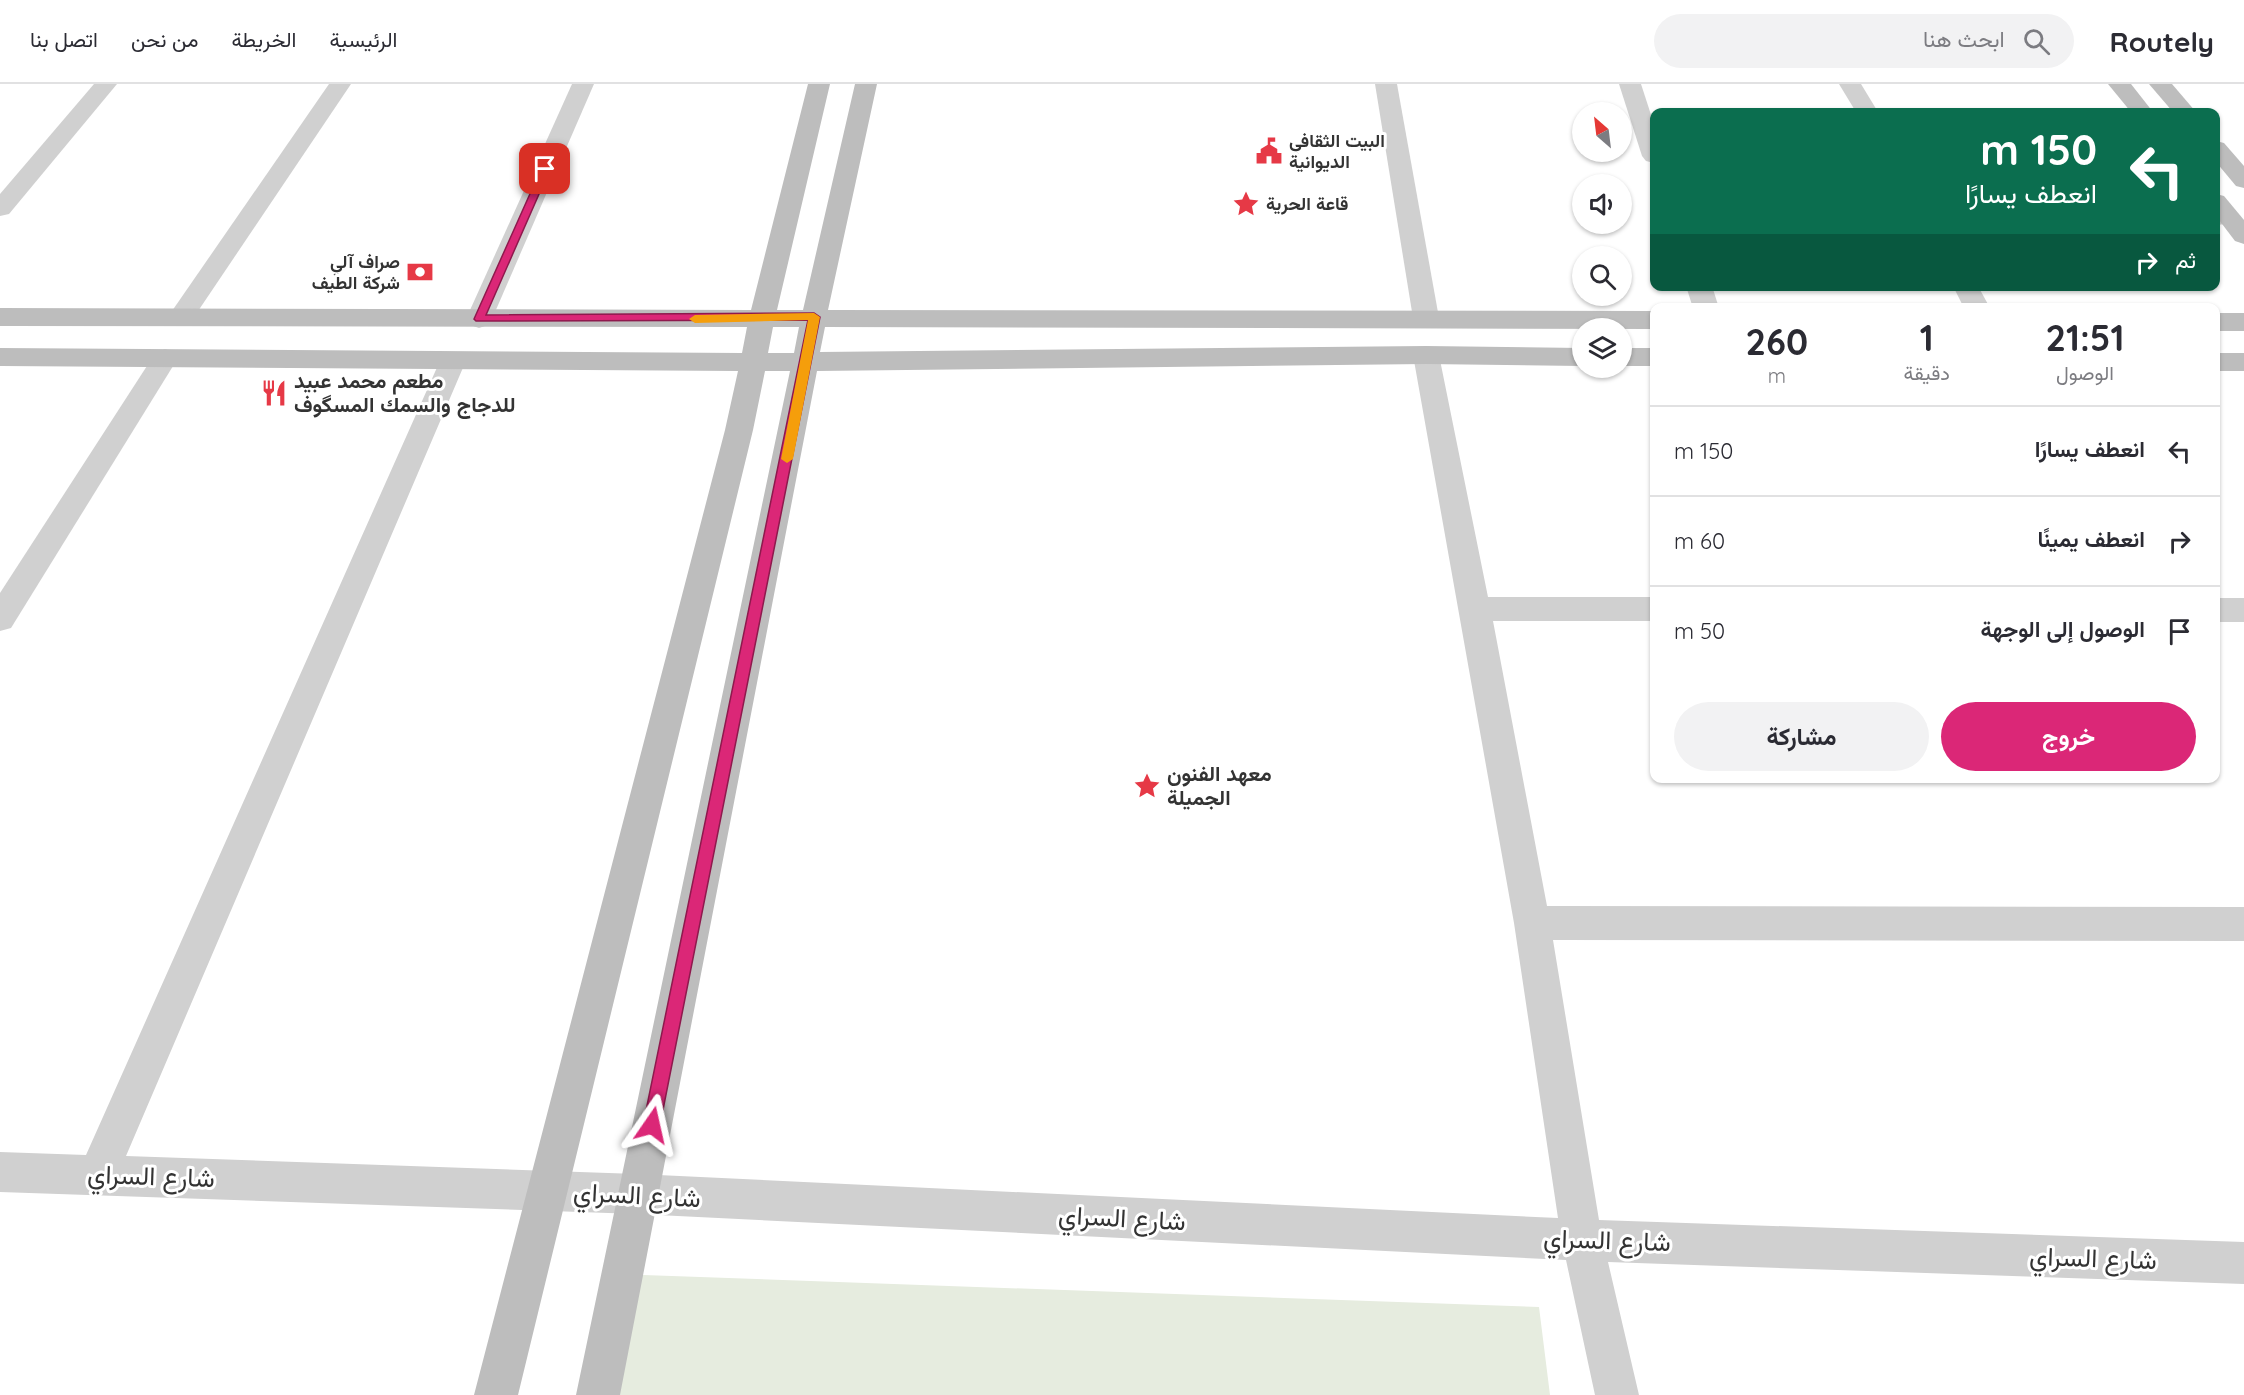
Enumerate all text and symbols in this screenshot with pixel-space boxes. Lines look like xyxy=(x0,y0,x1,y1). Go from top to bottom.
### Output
search box xyxy=(1654,14,2074,68)
text: Routely xyxy=(2110,24,2214,59)
text: ابحث هنا xyxy=(1923,25,2005,53)
icon: search xyxy=(2020,25,2053,58)
text: اتصل بنا xyxy=(30,26,98,52)
text: من نحن xyxy=(131,26,198,52)
text: الخريطة xyxy=(231,26,296,52)
text: الرئيسية xyxy=(329,26,397,52)
north arrow xyxy=(1572,102,1632,162)
map controls xyxy=(1572,102,1632,378)
text: 150 m xyxy=(1980,123,2097,176)
place label: البيت الثقافي الديوانية xyxy=(1289,129,1385,173)
icon: left xyxy=(2118,132,2196,210)
public building icon: البيت الثقافي الديوانية xyxy=(1254,136,1284,166)
pin xyxy=(519,143,570,194)
icon: arrive xyxy=(528,152,561,185)
button: sound xyxy=(1572,174,1632,234)
text: انعطف يسارًا xyxy=(1965,176,2097,210)
place icon: قاعة الحرية xyxy=(1231,189,1261,219)
place label: قاعة الحرية xyxy=(1266,192,1348,215)
button: search xyxy=(1572,246,1632,306)
icon: right xyxy=(2130,246,2163,279)
text: ثم xyxy=(2175,246,2196,274)
place label: صراف آلي شركة الطيف xyxy=(312,250,400,294)
bank icon: صراف آلي شركة الطيف xyxy=(405,257,435,287)
text: 1 xyxy=(1920,315,1934,360)
text: 21:51 xyxy=(2045,315,2124,360)
button: layers xyxy=(1572,318,1632,378)
text: 260 xyxy=(1746,319,1808,364)
text: دقيقة xyxy=(1904,360,1950,385)
text: الوصول xyxy=(2056,360,2114,385)
text: m xyxy=(1768,363,1786,388)
place label: مطعم محمد عبيد للدجاج والسمك المسگوف xyxy=(294,367,516,419)
restaurant icon: مطعم محمد عبيد للدجاج والسمك المسگوف xyxy=(259,378,289,408)
text: انعطف يسارًا xyxy=(2035,435,2145,463)
icon: left xyxy=(2163,435,2196,468)
text: 150 m xyxy=(1674,437,1733,465)
text: انعطف يمينًا xyxy=(2037,525,2145,553)
icon: right xyxy=(2163,525,2196,558)
text: 60 m xyxy=(1674,527,1725,555)
text: الوصول إلى الوجهة xyxy=(1981,615,2145,643)
icon: arrive xyxy=(2163,615,2196,648)
text: 50 m xyxy=(1674,617,1725,645)
button: مشاركة xyxy=(1674,702,1929,771)
button: خروج xyxy=(1941,702,2196,771)
place label: معهد الفنون الجميلة xyxy=(1167,760,1272,810)
place icon: معهد الفنون الجميلة xyxy=(1132,771,1162,801)
position arrow xyxy=(620,1093,684,1157)
street label: شارع السراي xyxy=(87,1157,215,1199)
street label: شارع السراي xyxy=(572,1175,702,1219)
street label: شارع السراي xyxy=(1057,1198,1187,1242)
street label: شارع السراي xyxy=(1543,1221,1671,1263)
street label: شارع السراي xyxy=(2029,1239,2157,1281)

